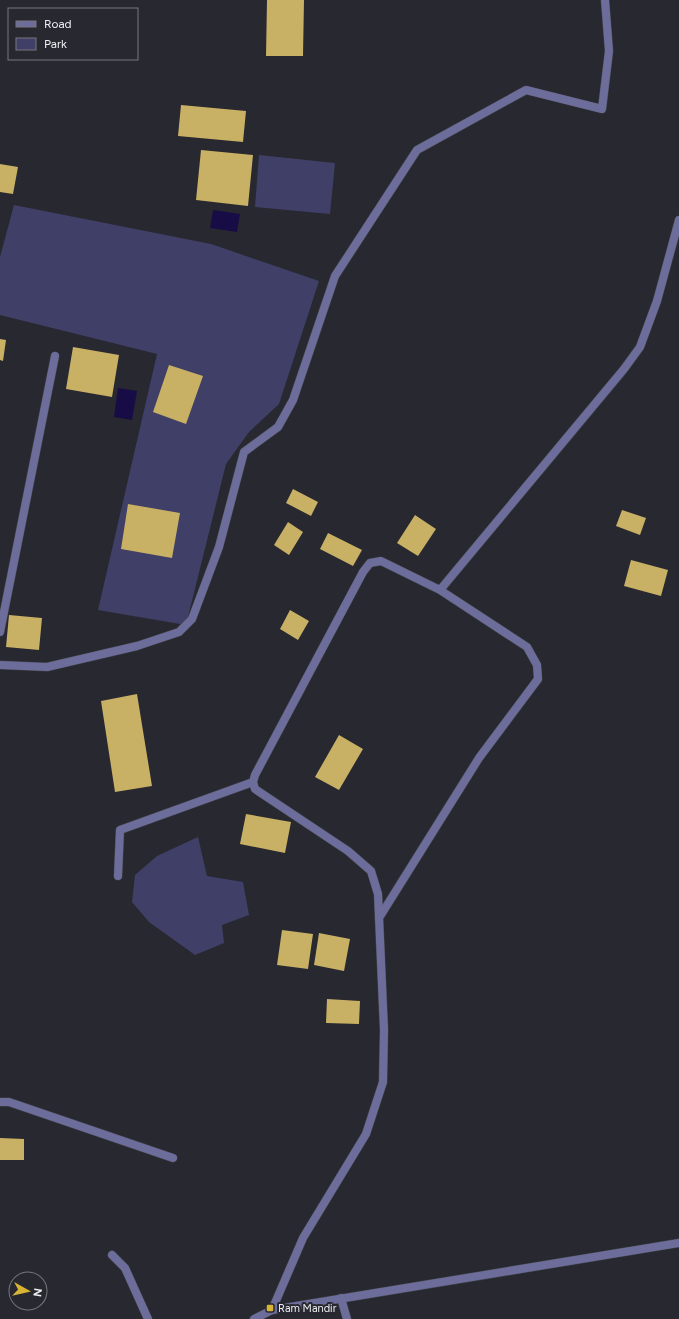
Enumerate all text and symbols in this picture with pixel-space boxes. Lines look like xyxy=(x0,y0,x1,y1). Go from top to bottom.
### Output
legend xyxy=(8,8,138,60)
text: Road xyxy=(44,17,72,31)
text: Park xyxy=(44,37,67,51)
north arrow xyxy=(8,1271,48,1311)
text: N xyxy=(30,1287,44,1297)
place label: Ram Mandir xyxy=(278,1302,337,1315)
marker: Ram Mandir xyxy=(265,1303,275,1313)

